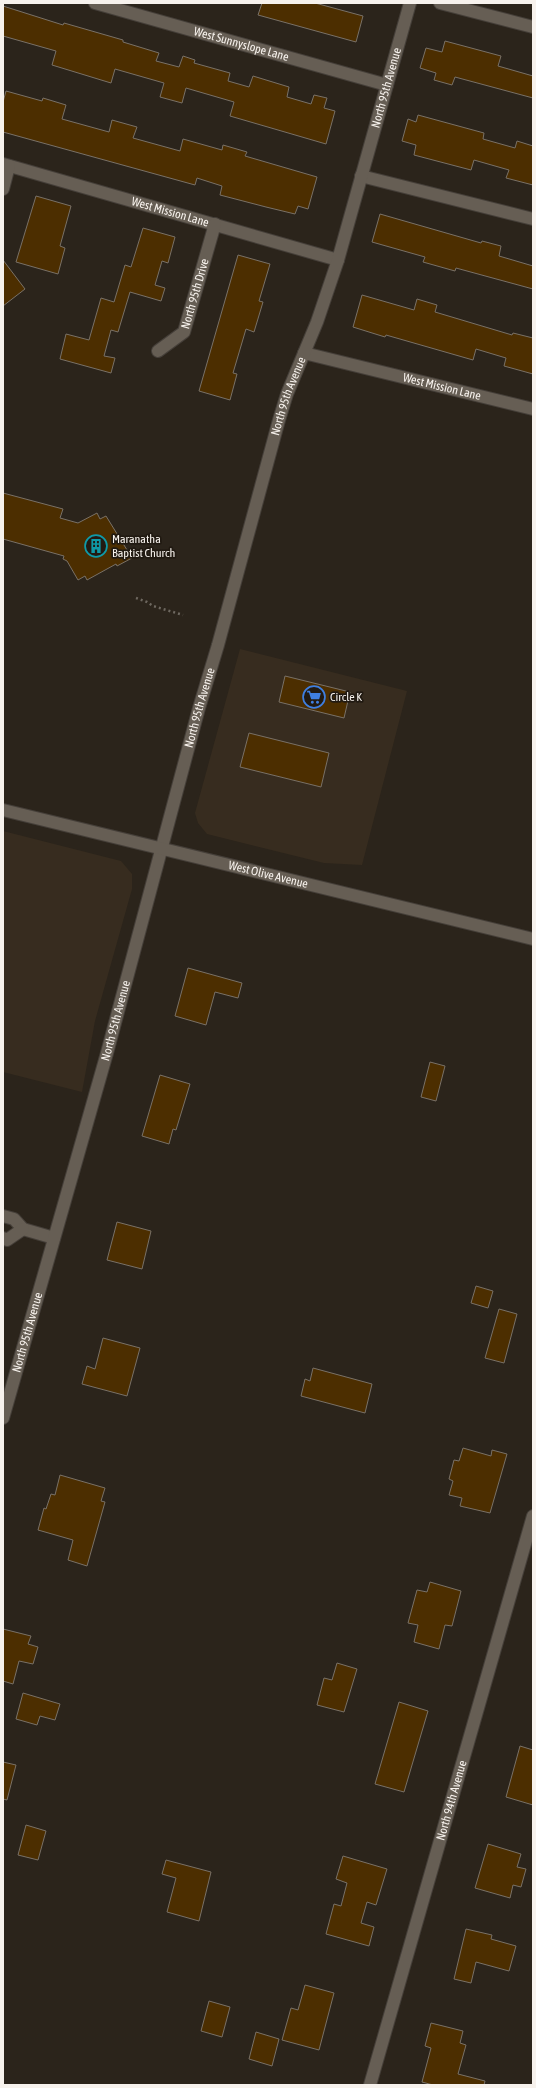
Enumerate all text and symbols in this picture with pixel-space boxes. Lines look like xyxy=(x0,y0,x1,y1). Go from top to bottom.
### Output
street label: West Sunnyslope Lane xyxy=(192,24,290,64)
street label: North 95th Avenue xyxy=(368,46,404,129)
street label: West Mission Lane xyxy=(130,194,211,230)
street label: North 95th Drive xyxy=(178,257,212,331)
street label: North 95th Avenue xyxy=(268,355,309,437)
street label: West Mission Lane xyxy=(401,370,482,403)
place label: Maranatha Baptist Church xyxy=(112,532,175,560)
building icon: Maranatha Baptist Church xyxy=(83,533,109,559)
street label: North 95th Avenue xyxy=(182,666,218,749)
supermarket icon: Circle K xyxy=(301,684,327,710)
place label: Circle K xyxy=(330,690,362,704)
street label: West Olive Avenue xyxy=(227,858,309,891)
street label: North 95th Avenue xyxy=(98,979,133,1062)
street label: North 95th Avenue xyxy=(9,1291,45,1374)
street label: North 94th Avenue xyxy=(433,1759,470,1842)

